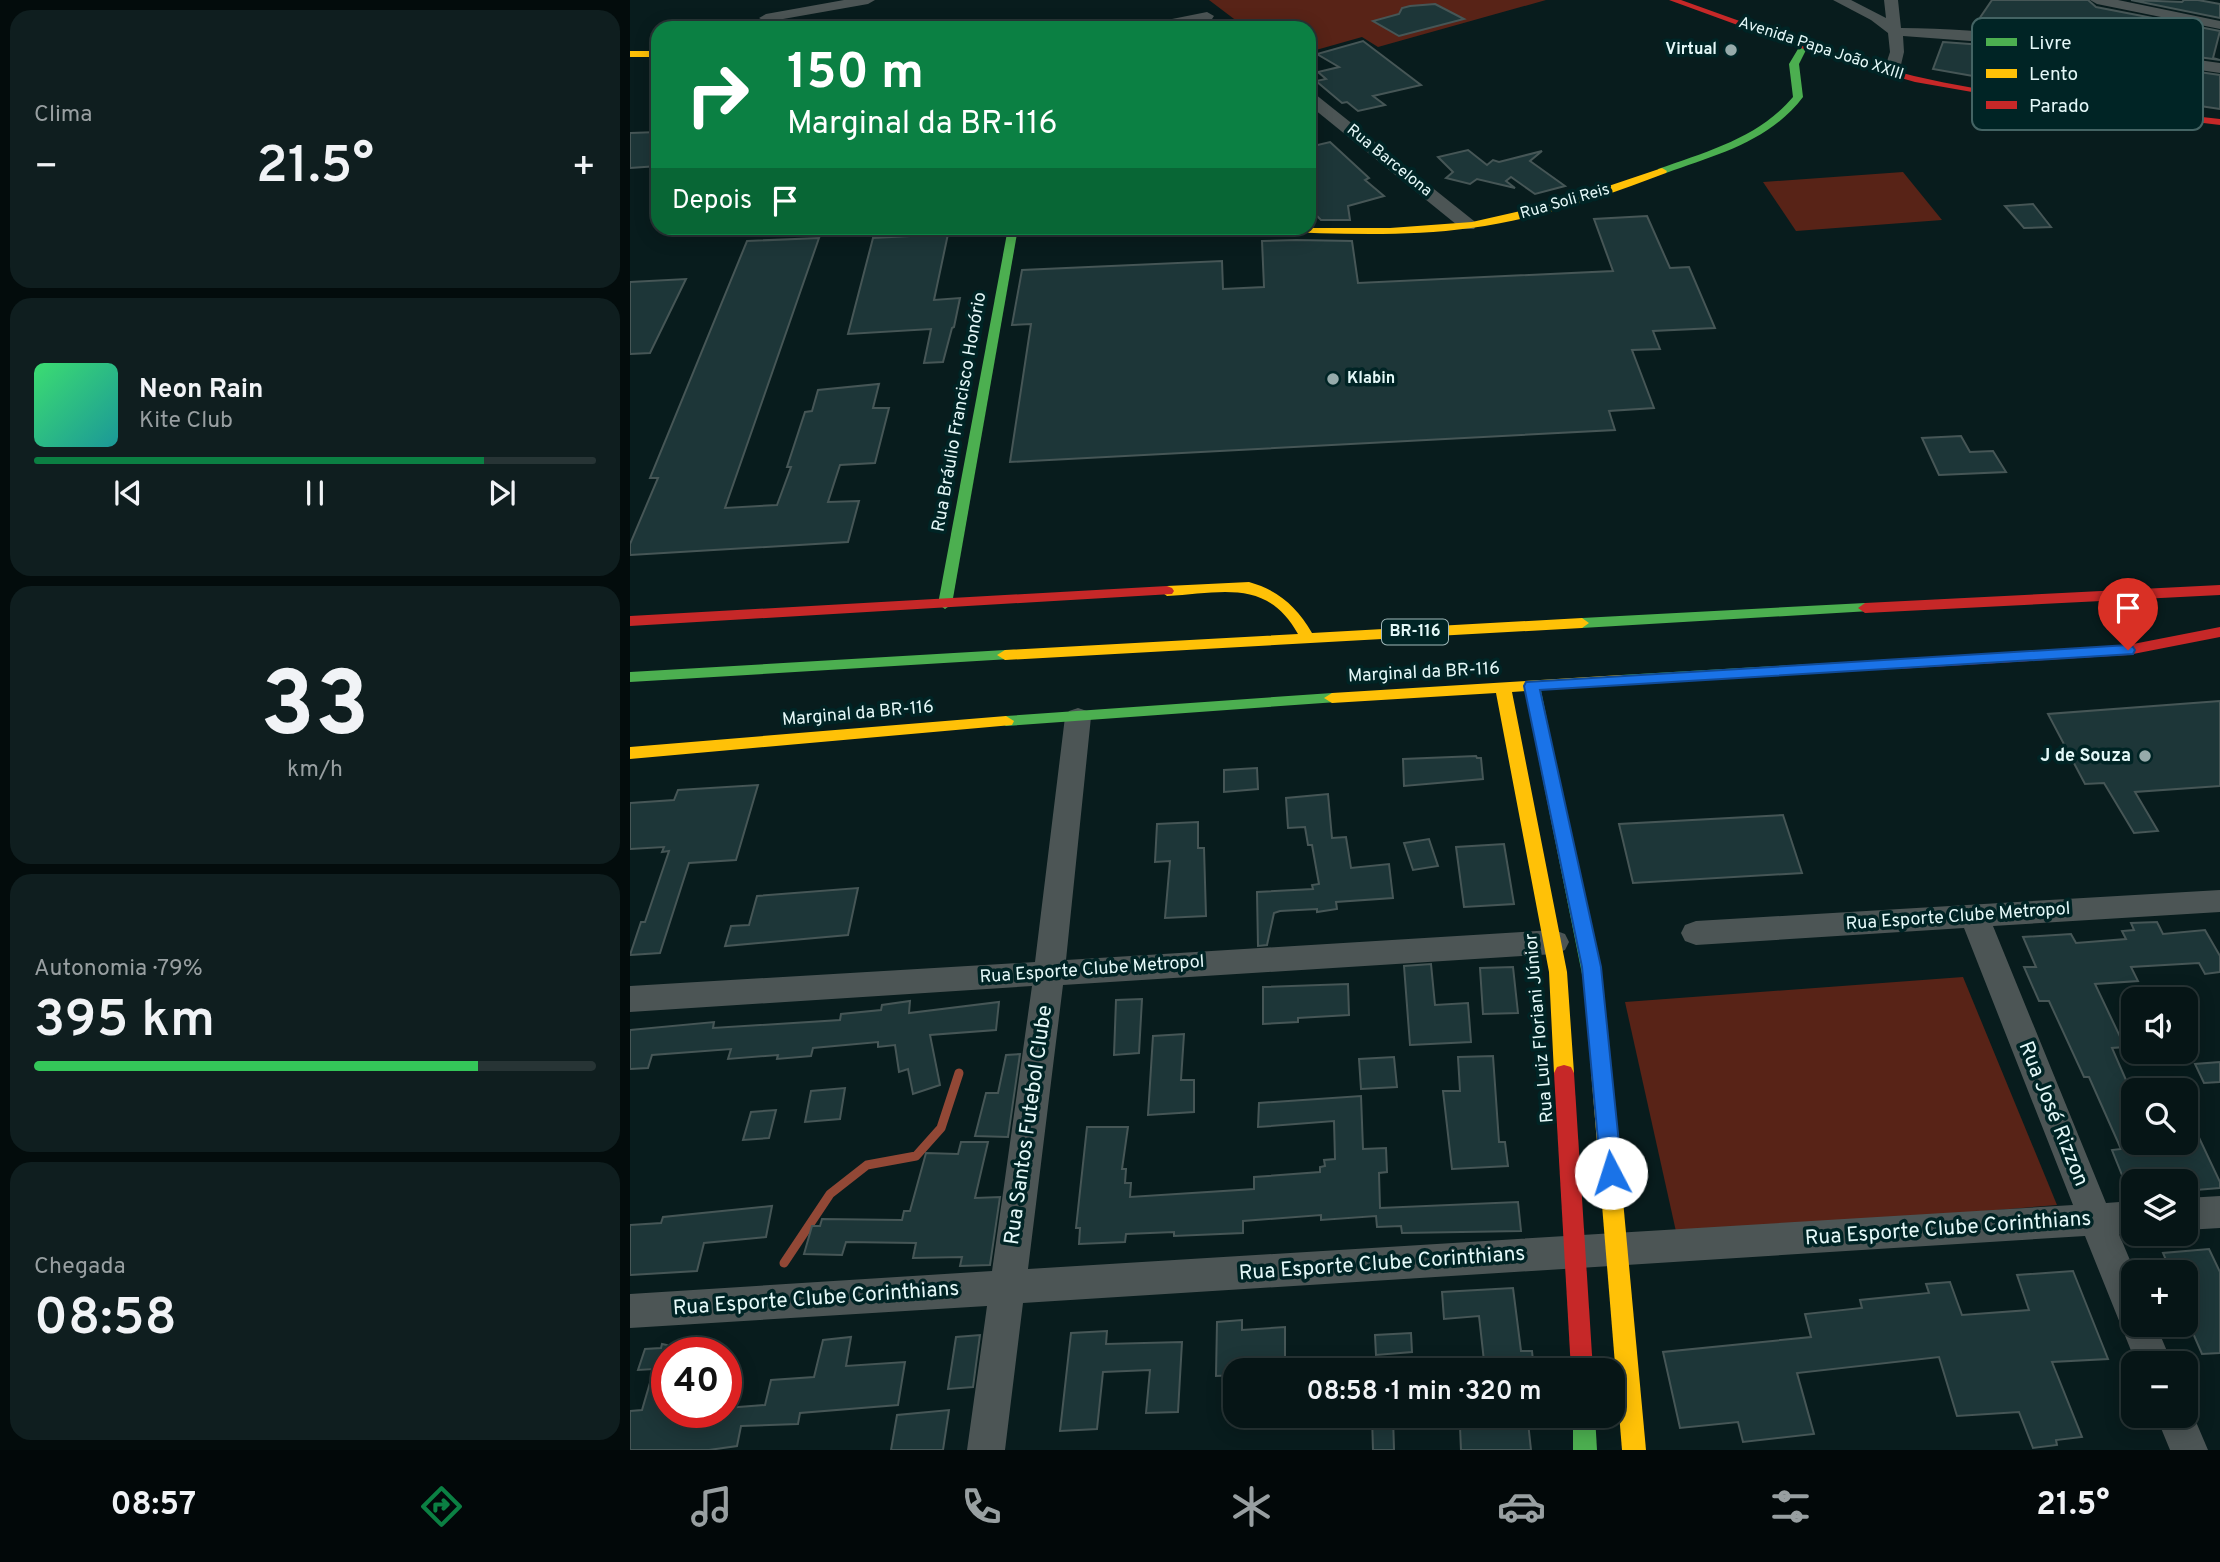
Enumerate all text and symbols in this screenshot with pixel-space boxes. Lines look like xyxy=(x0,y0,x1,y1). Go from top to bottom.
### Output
street label: Avenida Papa João XXIII xyxy=(1736,13,1906,85)
legend xyxy=(1972,18,2203,130)
text: Livre xyxy=(2029,32,2072,56)
place label: Virtual xyxy=(1665,40,1717,60)
marker: Virtual xyxy=(1723,42,1739,58)
text: 150 m xyxy=(787,44,924,106)
icon: right xyxy=(672,49,763,140)
text: Lento xyxy=(2029,63,2078,87)
text: Parado xyxy=(2029,95,2089,119)
text: Clima xyxy=(34,101,92,130)
text: Marginal da BR-116 xyxy=(787,105,1058,145)
street label: Rua Barcelona xyxy=(1342,120,1436,202)
text: 21.5° xyxy=(256,135,374,201)
text: − xyxy=(34,144,59,193)
text: + xyxy=(571,144,596,193)
street label: Rua Soli Reis xyxy=(1518,180,1612,224)
icon: arrive xyxy=(766,182,804,220)
text: Depois xyxy=(672,185,752,218)
street label: Rua Bráulio Francisco Honório xyxy=(928,290,992,534)
place label: Klabin xyxy=(1347,369,1395,389)
marker: Klabin xyxy=(1325,371,1341,387)
text: Neon Rain xyxy=(139,374,264,407)
text: Kite Club xyxy=(139,407,233,436)
icon: previous xyxy=(109,474,147,512)
icon: pause xyxy=(296,474,334,512)
icon: next xyxy=(483,474,521,512)
pin xyxy=(2098,578,2158,650)
icon: arrive xyxy=(2109,589,2147,627)
road number: BR-116 xyxy=(1382,620,1448,645)
text: 33 xyxy=(260,653,370,768)
street label: Marginal da BR-116 xyxy=(1347,658,1501,688)
street label: Marginal da BR-116 xyxy=(781,696,935,732)
place label: J de Souza xyxy=(2040,745,2131,768)
marker: J de Souza xyxy=(2137,748,2153,764)
text: km/h xyxy=(287,756,343,785)
street label: Rua Esporte Clube Metropol xyxy=(1845,898,2071,936)
street label: Rua Luiz Floriani Júnior xyxy=(1520,932,1560,1124)
street label: Rua Esporte Clube Metropol xyxy=(979,951,1205,989)
text: Autonomia · 79% xyxy=(34,955,203,984)
map controls xyxy=(2121,987,2198,1428)
button: sound xyxy=(2121,987,2198,1064)
text: 395 km xyxy=(34,989,215,1055)
street label: Rua Santos Futebol Clube xyxy=(999,1003,1059,1247)
street label: Rua José Rizzon xyxy=(2012,1037,2094,1191)
button: search xyxy=(2121,1078,2198,1155)
position arrow xyxy=(1574,1136,1648,1210)
button: layers xyxy=(2121,1169,2198,1246)
street label: Rua Esporte Clube Corinthians xyxy=(1804,1206,2092,1252)
street label: Rua Esporte Clube Corinthians xyxy=(1238,1241,1526,1287)
text: Chegada xyxy=(34,1253,126,1282)
button: + xyxy=(2121,1260,2198,1337)
street label: Rua Esporte Clube Corinthians xyxy=(672,1276,960,1322)
text: 08:58 xyxy=(34,1287,177,1353)
speed limit sign: 40 xyxy=(651,1337,742,1428)
button: − xyxy=(2121,1351,2198,1428)
text: 08:58 · 1 min · 320 m xyxy=(1306,1376,1542,1409)
icon: directions xyxy=(417,1482,466,1531)
icon: music xyxy=(687,1482,736,1531)
icon: phone xyxy=(957,1482,1006,1531)
icon: climate xyxy=(1227,1482,1276,1531)
icon: car xyxy=(1497,1482,1546,1531)
icon: filters xyxy=(1766,1482,1815,1531)
text: 08:57 xyxy=(110,1486,196,1526)
text: 21.5° xyxy=(2036,1486,2110,1526)

